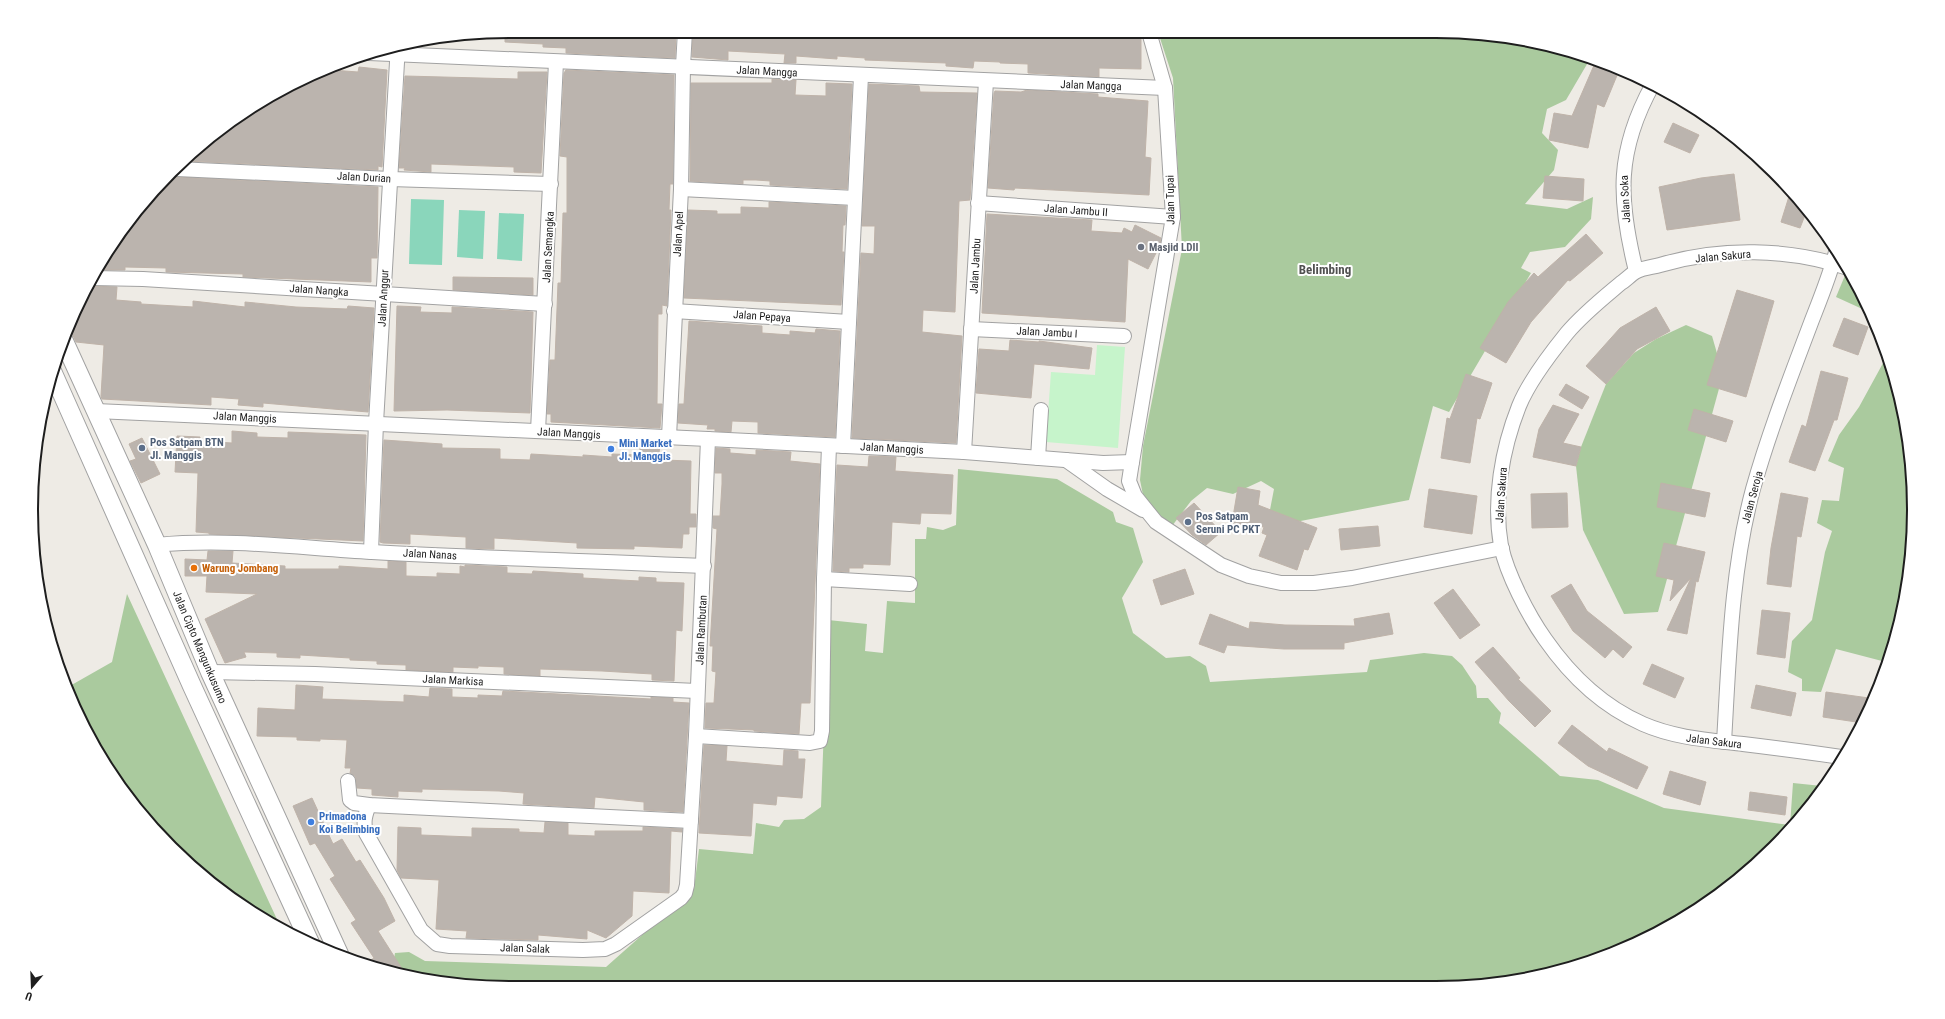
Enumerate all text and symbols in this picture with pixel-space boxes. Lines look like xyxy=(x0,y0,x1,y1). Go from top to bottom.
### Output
street label: Jalan Mangga xyxy=(736,63,798,80)
street label: Jalan Mangga xyxy=(1060,78,1122,93)
street label: Jalan Durian xyxy=(337,170,391,185)
street label: Jalan Tupai xyxy=(1164,175,1177,225)
street label: Jalan Soka xyxy=(1618,175,1633,223)
street label: Jalan Jambu II xyxy=(1044,202,1108,219)
street label: Jalan Semangka xyxy=(540,211,557,283)
street label: Jalan Apel xyxy=(671,211,686,257)
street label: Jalan Jambu xyxy=(968,238,983,294)
place label: Masjid LDII xyxy=(1149,241,1198,254)
marker: Masjid LDII xyxy=(1136,242,1146,252)
street label: Jalan Sakura xyxy=(1695,248,1751,265)
district label: Belimbing xyxy=(1299,262,1351,277)
street label: Jalan Anggur xyxy=(376,268,392,327)
street label: Jalan Nangka xyxy=(289,282,349,299)
street label: Jalan Pepaya xyxy=(733,308,791,325)
street label: Jalan Jambu I xyxy=(1016,324,1078,341)
street label: Jalan Manggis xyxy=(213,409,277,426)
street label: Jalan Manggis xyxy=(537,425,601,442)
place label: Pos Satpam BTN Jl. Manggis xyxy=(150,436,224,462)
place label: Mini Market Jl. Manggis xyxy=(619,437,672,463)
street label: Jalan Manggis xyxy=(860,440,924,457)
marker: Pos Satpam BTN Jl. Manggis xyxy=(137,443,147,453)
marker: Mini Market Jl. Manggis xyxy=(606,444,616,454)
street label: Jalan Sakura xyxy=(1493,467,1510,523)
street label: Jalan Seroja xyxy=(1739,470,1766,525)
place label: Pos Satpam Seruni PC PKT xyxy=(1196,510,1260,536)
marker: Pos Satpam Seruni PC PKT xyxy=(1183,517,1193,527)
street label: Jalan Nanas xyxy=(403,547,457,562)
place label: Warung Jombang xyxy=(202,562,278,575)
marker: Warung Jombang xyxy=(189,563,199,573)
street label: Jalan Cipto Mangunkusumo xyxy=(170,589,229,706)
street label: Jalan Rambutan xyxy=(693,595,710,665)
street label: Jalan Markisa xyxy=(422,672,484,689)
street label: Jalan Sakura xyxy=(1685,732,1742,751)
place label: Primadona Koi Belimbing xyxy=(319,810,380,836)
marker: Primadona Koi Belimbing xyxy=(306,817,316,827)
street label: Jalan Salak xyxy=(500,941,550,956)
north arrow xyxy=(12,967,52,1007)
text: U xyxy=(24,989,34,1003)

